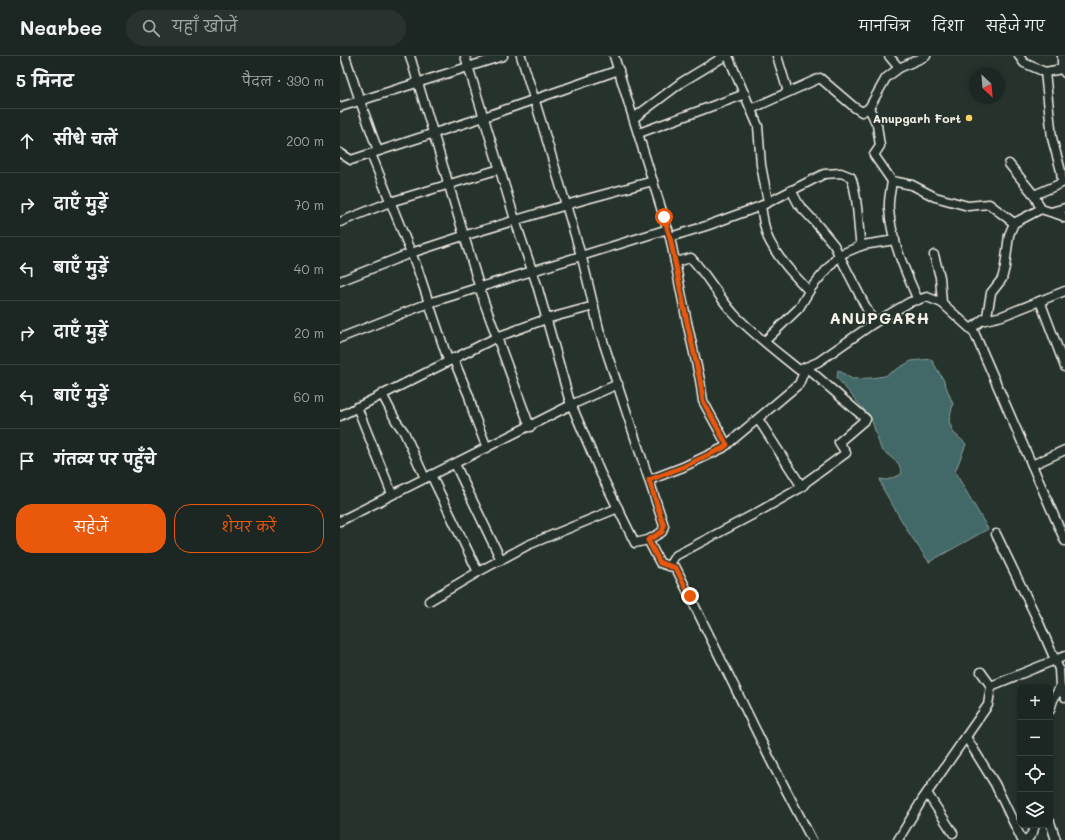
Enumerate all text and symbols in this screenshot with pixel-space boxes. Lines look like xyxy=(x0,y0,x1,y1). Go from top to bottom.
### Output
search box xyxy=(126,10,406,46)
text: Nearbee xyxy=(20,15,102,40)
text: यहाँ खोजें xyxy=(172,16,237,36)
text: मानचित्र xyxy=(859,16,910,35)
text: दिशा xyxy=(932,16,964,35)
text: सहेजे गए xyxy=(986,16,1045,35)
icon: search xyxy=(140,17,162,39)
north arrow xyxy=(969,68,1005,104)
text: 5 मिनट xyxy=(16,69,73,91)
text: पैदल · 390 m xyxy=(242,72,324,89)
place label: Anupgarh Fort xyxy=(873,110,961,126)
marker: Anupgarh Fort xyxy=(964,113,974,123)
text: सीधे चलें xyxy=(54,129,117,149)
icon: ahead xyxy=(16,130,38,152)
text: 200 m xyxy=(286,132,324,149)
text: दाएँ मुड़ें xyxy=(54,193,108,213)
icon: right xyxy=(16,194,38,216)
text: 70 m xyxy=(294,196,324,213)
route start xyxy=(655,208,673,226)
text: बाएँ मुड़ें xyxy=(54,257,108,277)
icon: left xyxy=(16,258,38,280)
text: 40 m xyxy=(294,260,324,277)
district label: ANUPGARH xyxy=(830,307,930,328)
text: दाएँ मुड़ें xyxy=(54,321,108,341)
icon: right xyxy=(16,322,38,344)
text: 20 m xyxy=(294,324,324,341)
text: बाएँ मुड़ें xyxy=(54,385,108,405)
icon: left xyxy=(16,386,38,408)
text: 60 m xyxy=(294,388,324,405)
text: गंतव्य पर पहुँचे xyxy=(54,449,156,469)
icon: arrive xyxy=(16,450,38,472)
button: सहेजें xyxy=(16,504,166,553)
button: शेयर करें xyxy=(174,504,324,553)
route end xyxy=(681,587,699,605)
map controls xyxy=(1017,684,1053,828)
button: + xyxy=(1017,684,1053,720)
button: − xyxy=(1017,720,1053,756)
button: locate xyxy=(1017,756,1053,792)
button: layers xyxy=(1017,792,1053,828)

